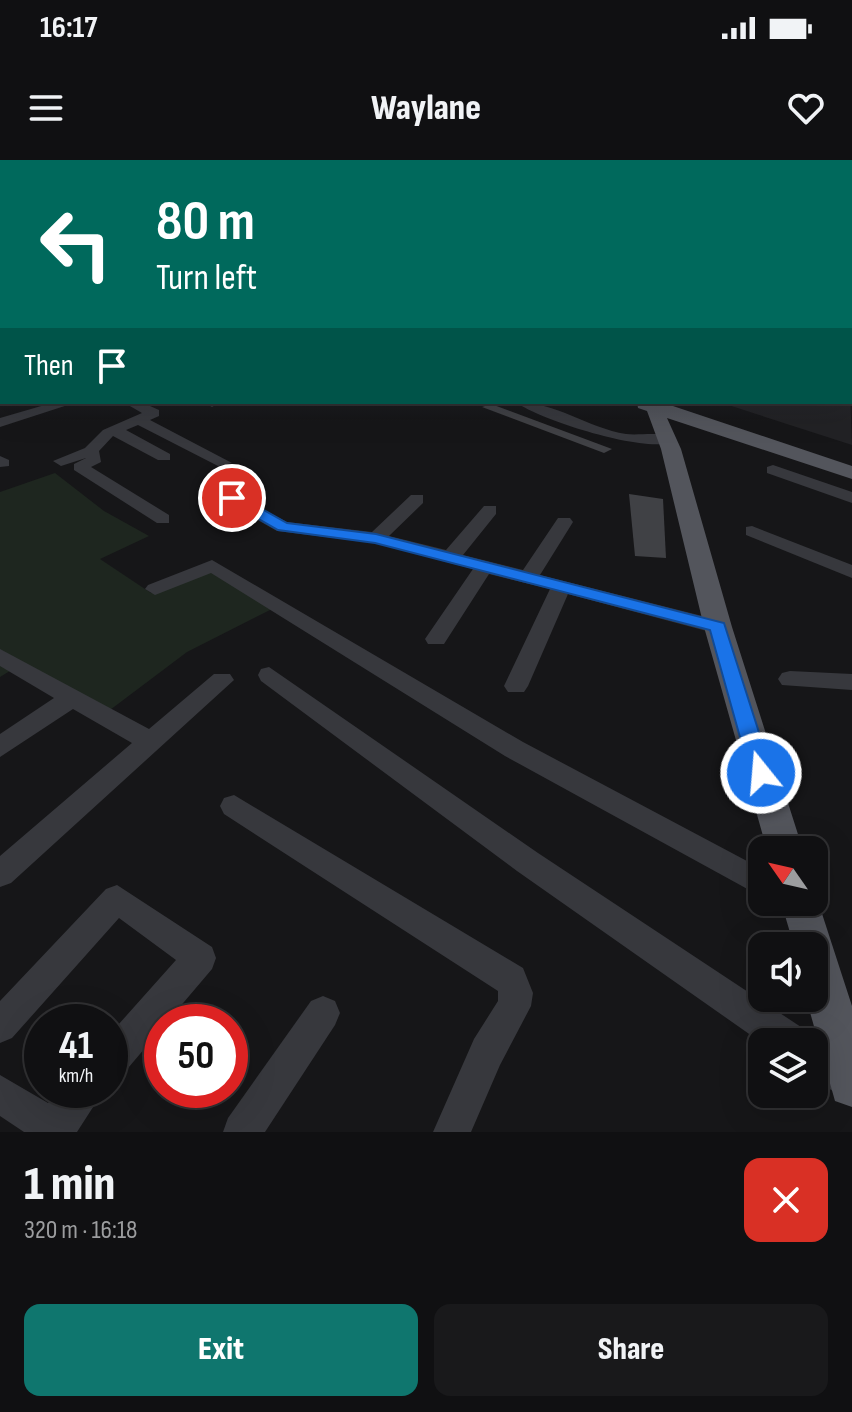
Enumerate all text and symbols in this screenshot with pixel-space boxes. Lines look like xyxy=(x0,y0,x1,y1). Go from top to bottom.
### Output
text: 16:17 xyxy=(40,10,97,46)
icon: menu xyxy=(24,86,68,130)
icon: heart xyxy=(784,86,828,130)
text: Waylane xyxy=(371,87,481,130)
text: 80 m xyxy=(156,189,255,256)
icon: left xyxy=(24,192,128,296)
text: Turn left xyxy=(156,257,257,300)
icon: arrive xyxy=(90,344,134,388)
text: Then xyxy=(24,348,74,384)
pin xyxy=(198,464,266,532)
icon: arrive xyxy=(210,476,254,520)
position arrow xyxy=(719,731,803,815)
north arrow xyxy=(748,836,828,916)
map controls xyxy=(748,836,828,1108)
button: sound xyxy=(748,932,828,1012)
speed limit sign: 50 xyxy=(144,1004,248,1108)
text: 41 xyxy=(59,1022,93,1070)
button: layers xyxy=(748,1028,828,1108)
text: km/h xyxy=(59,1064,93,1088)
text: 1 min xyxy=(24,1156,115,1213)
button: close xyxy=(744,1158,828,1242)
text: 320 m · 16:18 xyxy=(24,1215,137,1246)
button: Exit xyxy=(24,1304,418,1396)
button: Share xyxy=(434,1304,828,1396)

